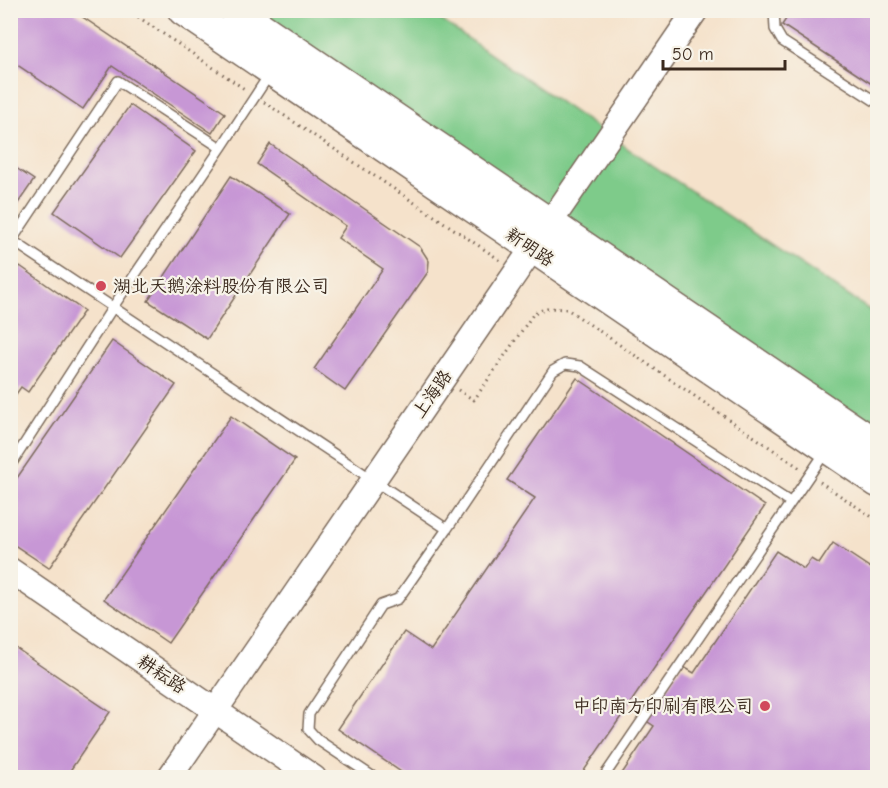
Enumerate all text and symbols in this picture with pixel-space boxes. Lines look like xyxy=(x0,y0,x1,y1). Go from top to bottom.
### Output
scale bar xyxy=(663,33,784,71)
text: 50 m xyxy=(672,44,714,65)
street label: 新明路 xyxy=(501,224,558,271)
place label: 湖北天鹅涂料股份有限公司 xyxy=(113,276,329,297)
marker: 湖北天鹅涂料股份有限公司 xyxy=(94,279,108,293)
street label: 上海路 xyxy=(408,366,456,422)
street label: 耕耘路 xyxy=(133,651,190,698)
place label: 中印南方印刷有限公司 xyxy=(573,696,753,717)
marker: 中印南方印刷有限公司 xyxy=(758,699,772,713)

